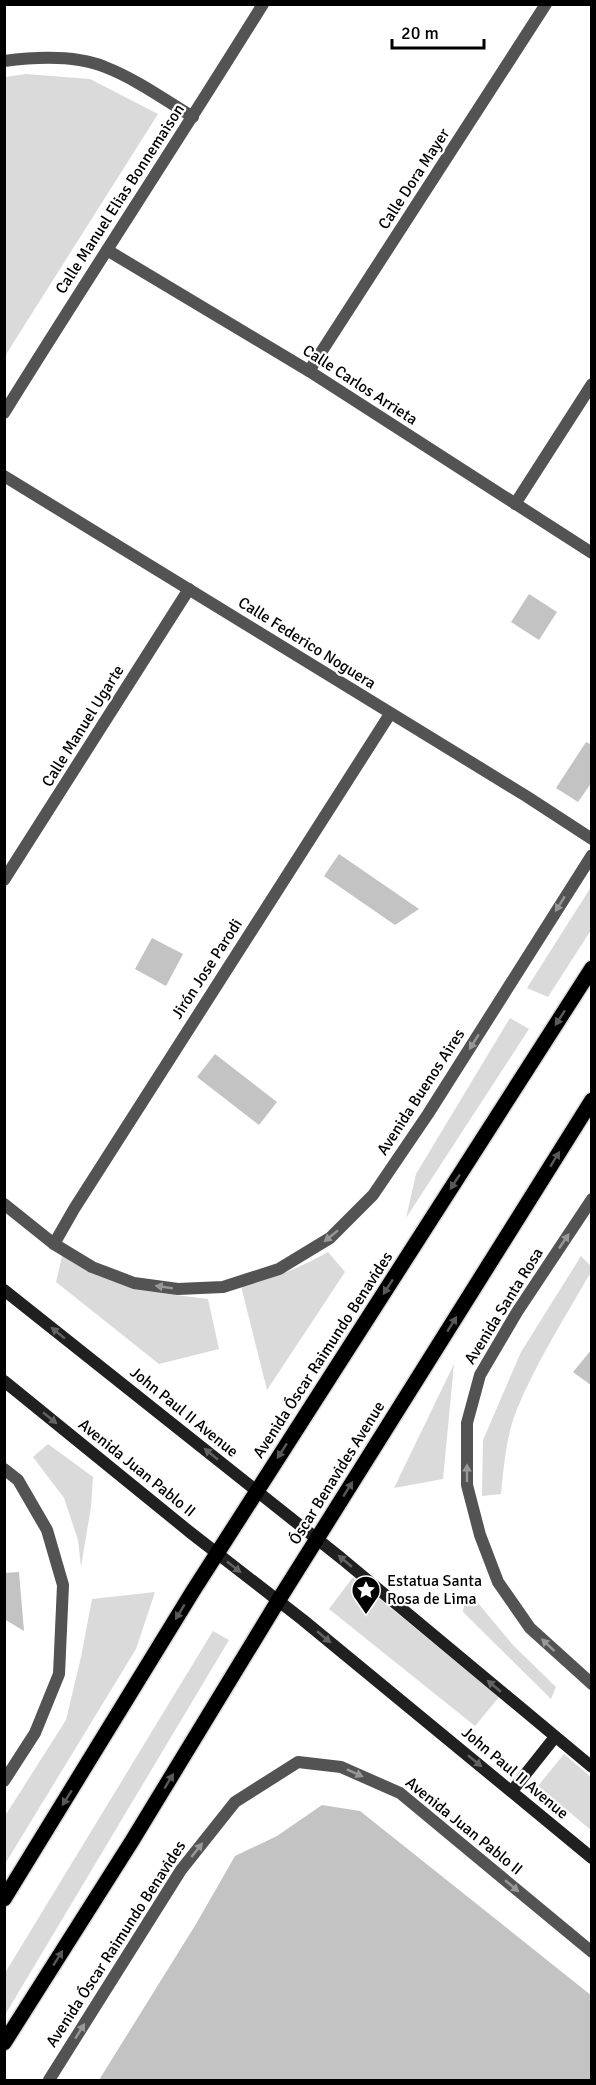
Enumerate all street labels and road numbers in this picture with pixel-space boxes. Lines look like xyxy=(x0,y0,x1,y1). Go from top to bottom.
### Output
street label: Calle Manuel Elias Bonnemaison xyxy=(51,100,189,298)
street label: Calle Dora Mayer xyxy=(374,125,454,233)
street label: Calle Carlos Arrieta xyxy=(299,340,421,430)
street label: Calle Federico Noguera xyxy=(234,592,380,694)
street label: Calle Manuel Ugarte xyxy=(37,661,129,791)
street label: Jirón Jose Parodi xyxy=(167,915,247,1023)
street label: Avenida Buenos Aires xyxy=(373,1025,469,1159)
street label: Avenida Santa Rosa xyxy=(460,1244,548,1368)
street label: Avenida Óscar Raimundo Benavides xyxy=(249,1248,397,1462)
street label: John Paul II Avenue xyxy=(126,1362,242,1462)
street label: Óscar Benavides Avenue xyxy=(285,1398,389,1548)
street label: Avenida Juan Pablo II xyxy=(74,1415,200,1521)
street label: John Paul II Avenue xyxy=(458,1723,572,1823)
street label: Avenida Juan Pablo II xyxy=(401,1773,527,1879)
street label: Avenida Óscar Raimundo Benavides xyxy=(42,1837,190,2051)

